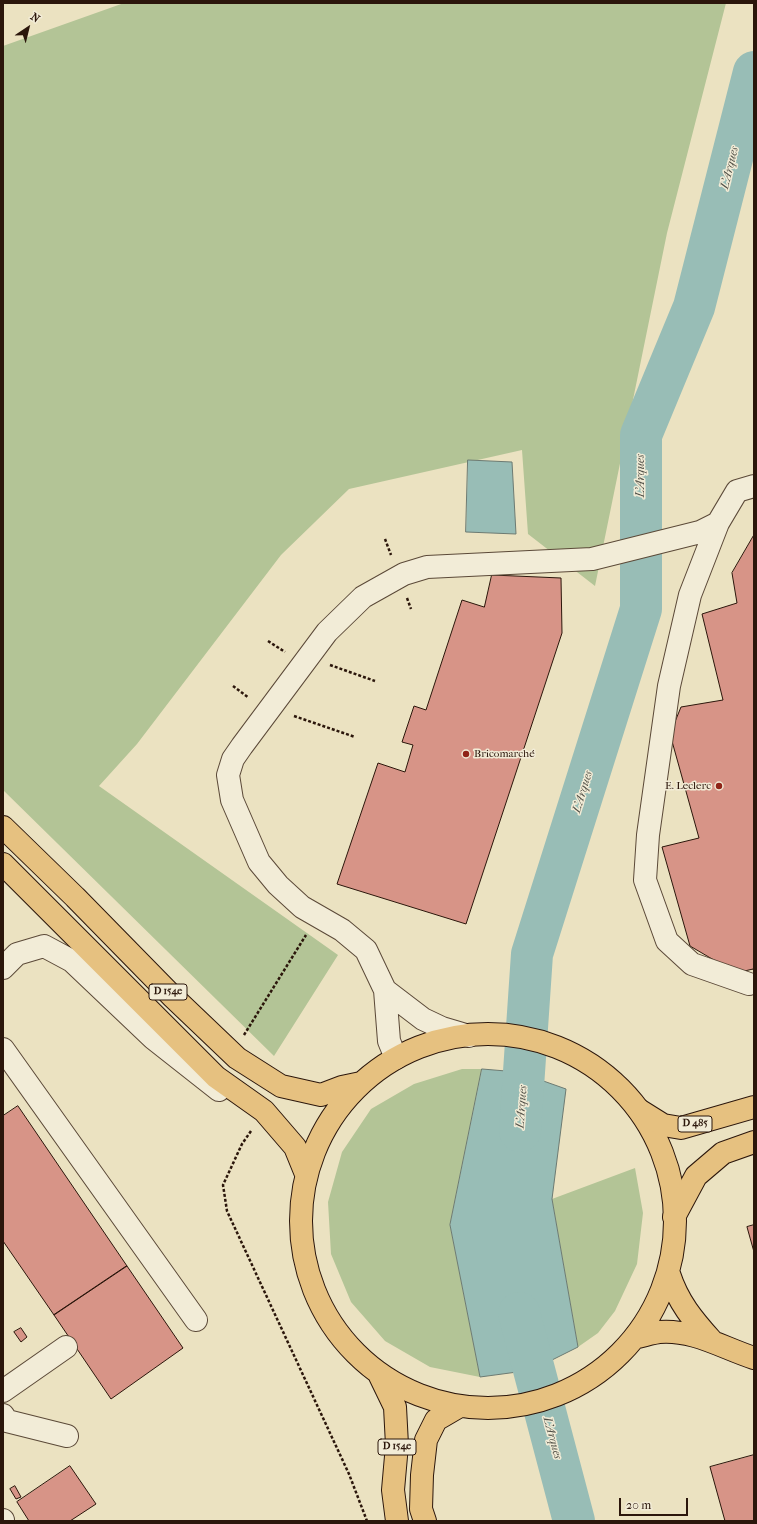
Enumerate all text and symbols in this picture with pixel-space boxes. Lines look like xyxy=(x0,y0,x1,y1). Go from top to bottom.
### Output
north arrow xyxy=(8,8,48,48)
text: N xyxy=(28,10,42,25)
water label: L'Arques xyxy=(718,145,742,191)
water label: L'Arques xyxy=(634,454,648,498)
place label: Bricomarché xyxy=(474,747,535,761)
marker: Bricomarché xyxy=(461,749,471,759)
water label: L'Arques xyxy=(570,769,596,815)
place label: E. Leclerc xyxy=(665,779,711,793)
marker: E. Leclerc xyxy=(714,781,724,791)
road number: D 154e xyxy=(149,984,187,1000)
water label: L'Arques xyxy=(513,1085,531,1129)
road number: D 485 xyxy=(678,1116,712,1132)
water label: L'Arques xyxy=(539,1415,565,1461)
road number: D 154e xyxy=(378,1439,416,1455)
scale bar xyxy=(621,1490,690,1516)
text: 20 m xyxy=(626,1498,651,1512)

